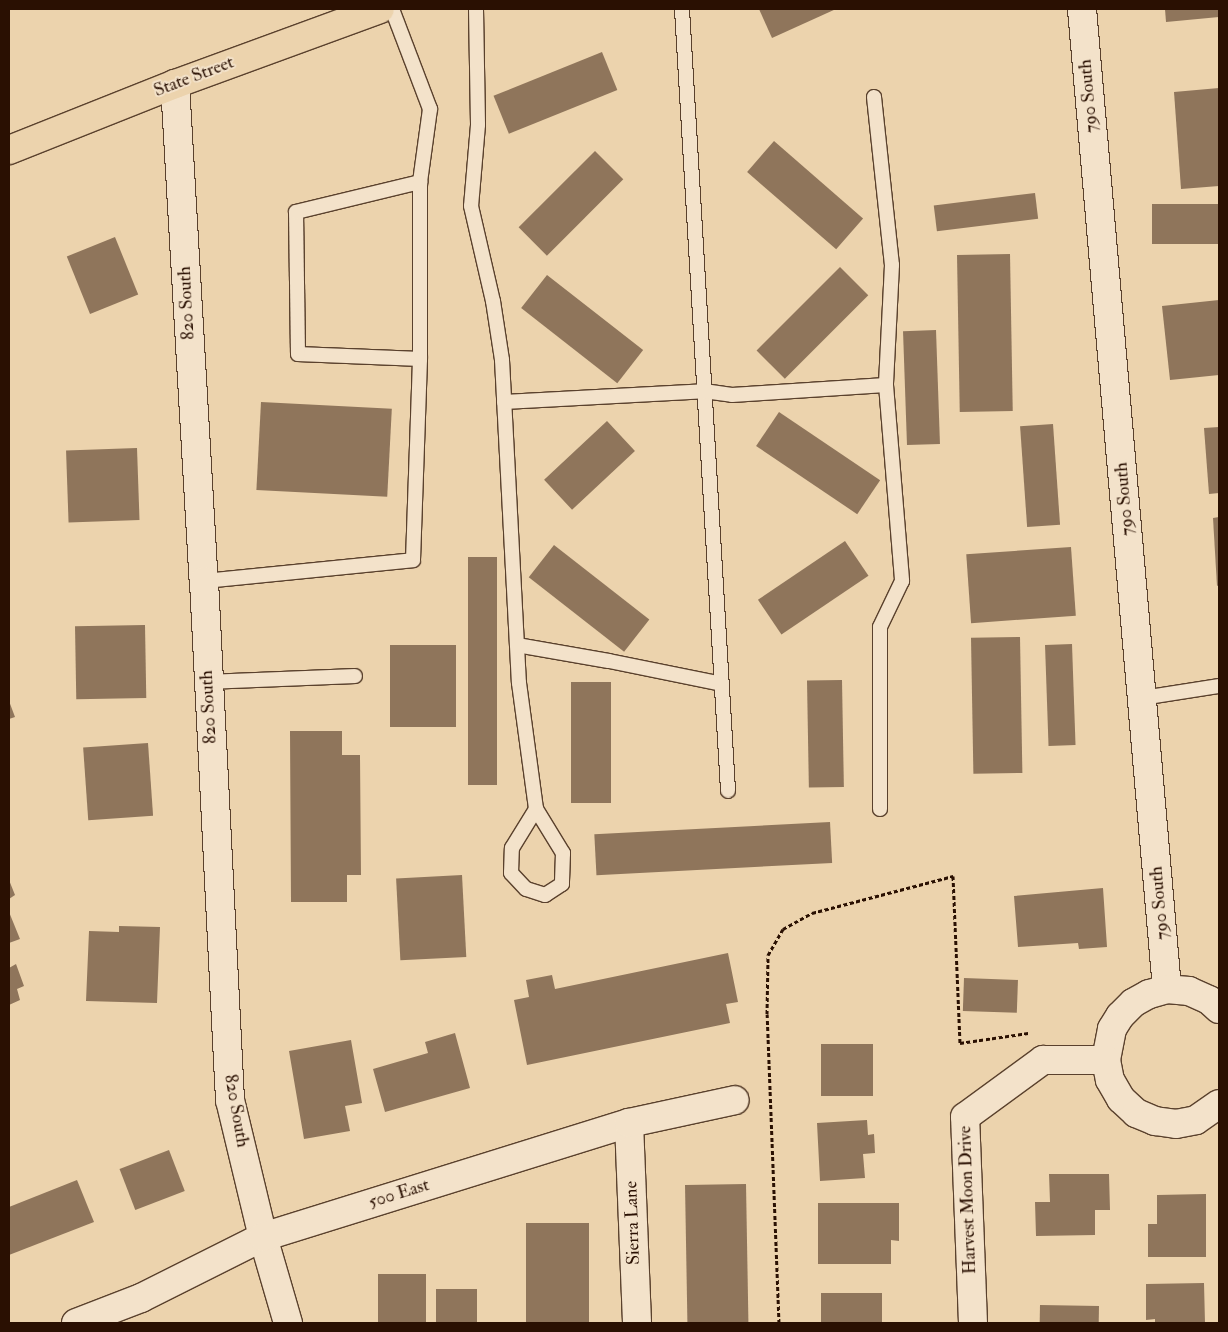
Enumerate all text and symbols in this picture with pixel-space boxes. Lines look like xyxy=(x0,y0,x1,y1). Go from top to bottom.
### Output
street label: State Street xyxy=(151,52,237,102)
street label: 790 South xyxy=(1075,58,1103,134)
street label: 820 South xyxy=(174,266,200,340)
street label: 790 South xyxy=(1111,461,1139,537)
street label: 820 South xyxy=(196,670,222,744)
street label: 790 South xyxy=(1146,865,1174,941)
street label: 820 South xyxy=(219,1073,253,1149)
street label: Harvest Moon Drive xyxy=(955,1125,981,1275)
street label: 500 East xyxy=(366,1175,432,1213)
street label: Sierra Lane xyxy=(621,1181,645,1265)

